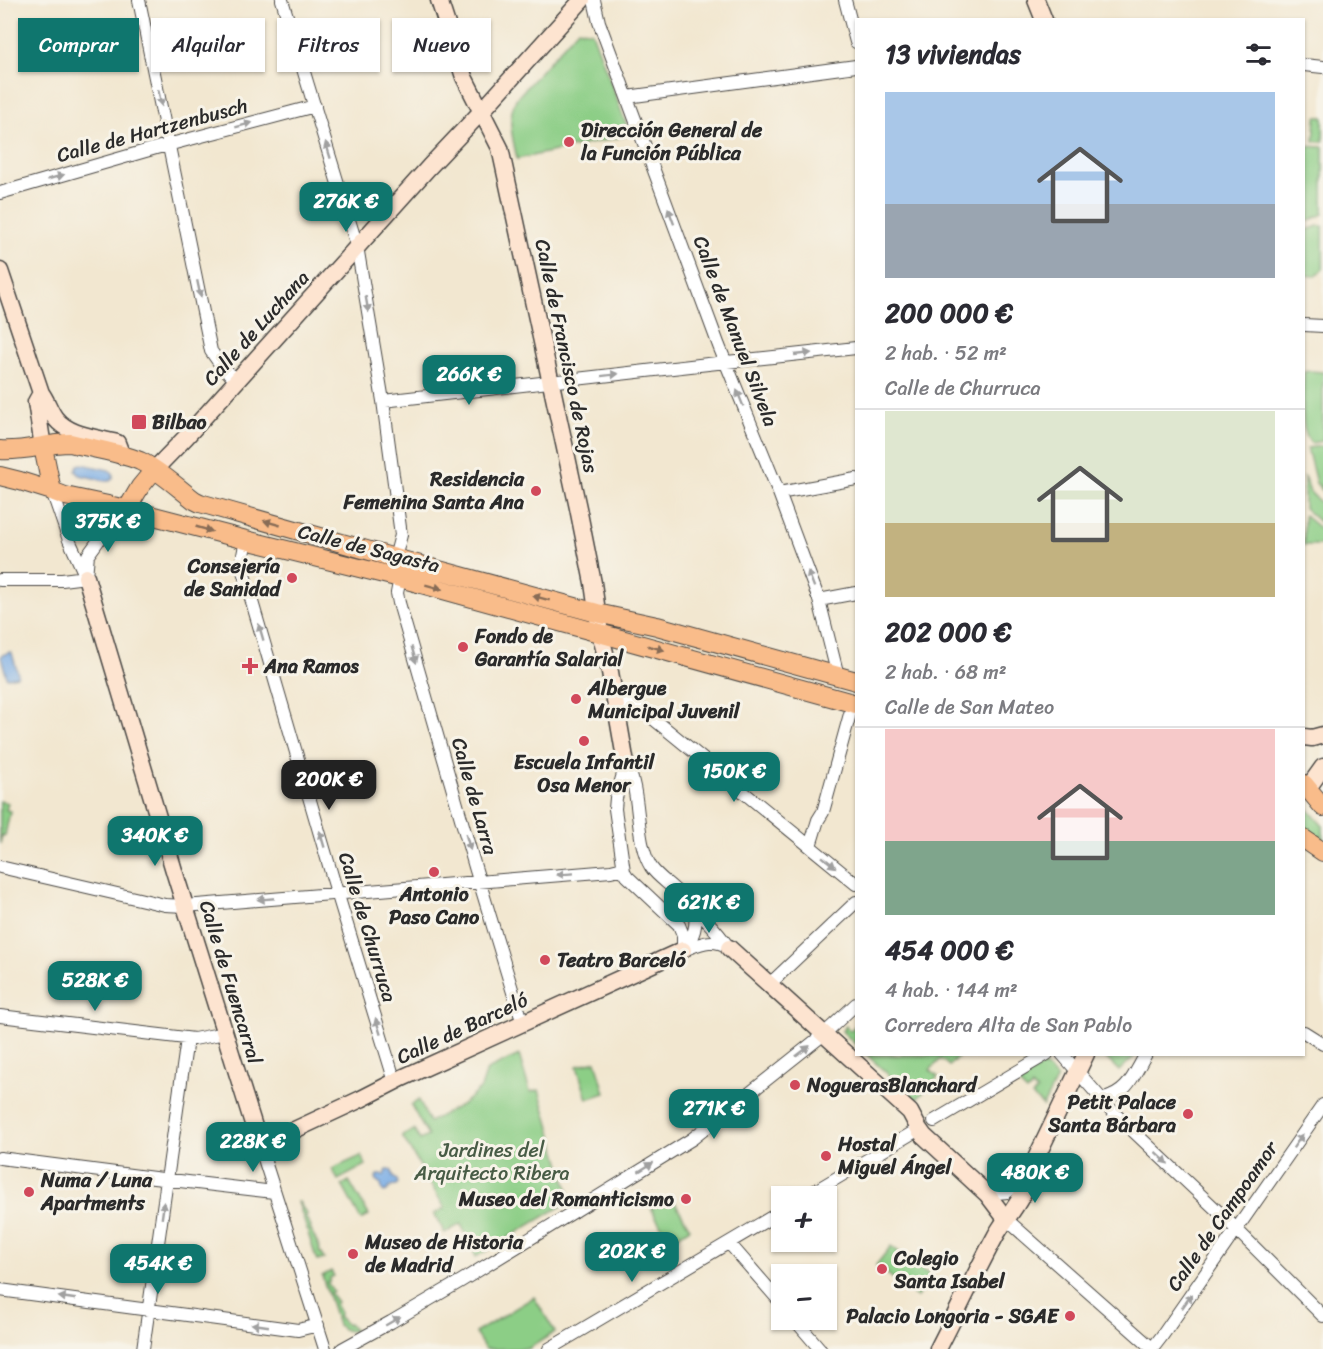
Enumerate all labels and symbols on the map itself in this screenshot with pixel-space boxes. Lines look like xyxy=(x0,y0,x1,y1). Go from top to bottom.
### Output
street label: Calle de Hartzenbusch xyxy=(53,88,252,173)
one-way arrow xyxy=(156,89,165,108)
place label: Dirección General de la Función Pública xyxy=(580,113,763,171)
one-way arrow xyxy=(235,120,253,129)
marker: Dirección General de la Función Pública xyxy=(562,135,576,149)
one-way arrow xyxy=(323,141,332,159)
one-way arrow xyxy=(47,172,65,181)
pin: 276K € xyxy=(297,182,395,233)
one-way arrow xyxy=(666,206,676,224)
street label: Calle de Manuel Silvela xyxy=(683,230,788,432)
street label: Calle de Francisco de Rojas xyxy=(525,236,609,477)
street label: Calle de Luchana xyxy=(194,262,318,394)
one-way arrow xyxy=(195,280,204,299)
one-way arrow xyxy=(363,295,372,314)
one-way arrow xyxy=(794,349,813,358)
pin: 266K € xyxy=(420,355,518,406)
one-way arrow xyxy=(600,370,619,380)
one-way arrow xyxy=(735,389,744,407)
place label: Bilbao xyxy=(152,405,207,440)
marker: Bilbao xyxy=(130,413,148,431)
place label: Residencia Femenina Santa Ana xyxy=(342,462,525,520)
marker: Residencia Femenina Santa Ana xyxy=(529,484,543,498)
pin: 375K € xyxy=(59,502,157,553)
street label: Calle de Sagasta xyxy=(294,514,443,583)
one-way arrow xyxy=(263,518,281,527)
one-way arrow xyxy=(195,524,213,534)
place label: Consejería de Sanidad xyxy=(184,549,282,607)
one-way arrow xyxy=(806,570,816,588)
marker: Consejería de Sanidad xyxy=(285,571,299,585)
one-way arrow xyxy=(425,583,443,592)
one-way arrow xyxy=(532,593,550,602)
place label: Fondo de Garantía Salarial xyxy=(474,619,624,677)
one-way arrow xyxy=(256,623,265,641)
marker: Fondo de Garantía Salarial xyxy=(456,640,470,654)
one-way arrow xyxy=(647,644,665,653)
one-way arrow xyxy=(410,646,419,664)
place label: Ana Ramos xyxy=(263,649,360,684)
marker: Ana Ramos xyxy=(241,657,259,675)
place label: Albergue Municipal Juvenil xyxy=(587,671,741,729)
marker: Albergue Municipal Juvenil xyxy=(569,692,583,706)
street label: Calle de Larra xyxy=(441,733,508,860)
marker: Escuela Infantil Osa Menor xyxy=(577,734,591,748)
place label: Escuela Infantil Osa Menor xyxy=(514,745,656,803)
pin: 150K € xyxy=(685,752,783,803)
pin: 200K € xyxy=(280,760,378,811)
pin: 340K € xyxy=(106,816,204,867)
one-way arrow xyxy=(317,830,326,848)
one-way arrow xyxy=(464,833,473,851)
street label: Calle de Churruca xyxy=(328,848,407,1007)
one-way arrow xyxy=(821,855,837,868)
marker: Antonio Paso Cano xyxy=(427,865,441,879)
one-way arrow xyxy=(556,869,575,879)
place label: Antonio Paso Cano xyxy=(389,877,480,935)
pin: 621K € xyxy=(660,883,758,934)
one-way arrow xyxy=(257,894,276,904)
street label: Calle de Fuencarral xyxy=(189,896,272,1070)
place label: Teatro Barceló xyxy=(557,943,686,978)
marker: Teatro Barceló xyxy=(538,953,552,967)
pin: 528K € xyxy=(46,961,144,1012)
street label: Calle de Barceló xyxy=(391,982,535,1074)
one-way arrow xyxy=(373,1017,382,1035)
one-way arrow xyxy=(795,1046,810,1058)
place label: NoguerasBlanchard xyxy=(806,1068,979,1103)
marker: NoguerasBlanchard xyxy=(788,1078,802,1092)
place label: Petit Palace Santa Bárbara xyxy=(1047,1085,1177,1143)
pin: 271K € xyxy=(665,1089,763,1140)
marker: Petit Palace Santa Bárbara xyxy=(1181,1107,1195,1121)
pin: 228K € xyxy=(204,1122,302,1173)
place label: Hostal Miguel Ángel xyxy=(837,1127,953,1185)
street label: Calle de Campoamor xyxy=(1157,1132,1289,1299)
park label: Jardines del Arquitecto Ribera xyxy=(413,1133,570,1191)
one-way arrow xyxy=(1292,1133,1304,1149)
marker: Hostal Miguel Ángel xyxy=(819,1149,833,1163)
one-way arrow xyxy=(1155,1151,1169,1165)
pin: 480K € xyxy=(986,1153,1084,1204)
one-way arrow xyxy=(638,1162,654,1173)
place label: Numa / Luna Apartments xyxy=(40,1163,153,1221)
place label: Museo del Romanticismo xyxy=(458,1182,674,1217)
marker: Numa / Luna Apartments xyxy=(22,1185,36,1199)
marker: Museo del Romanticismo xyxy=(679,1192,693,1206)
one-way arrow xyxy=(158,1200,167,1219)
place label: Museo de Historia de Madrid xyxy=(364,1225,524,1283)
pin: 202K € xyxy=(583,1232,681,1283)
place label: Colegio Santa Isabel xyxy=(893,1241,1006,1299)
pin: 454K € xyxy=(109,1244,207,1295)
marker: Museo de Historia de Madrid xyxy=(346,1247,360,1261)
marker: Colegio Santa Isabel xyxy=(875,1262,889,1276)
one-way arrow xyxy=(1181,1293,1192,1309)
one-way arrow xyxy=(57,1294,76,1303)
place label: Palacio Longoria - SGAE xyxy=(846,1299,1060,1334)
marker: Palacio Longoria - SGAE xyxy=(1063,1309,1077,1323)
one-way arrow xyxy=(385,1316,402,1326)
one-way arrow xyxy=(250,1320,269,1329)

